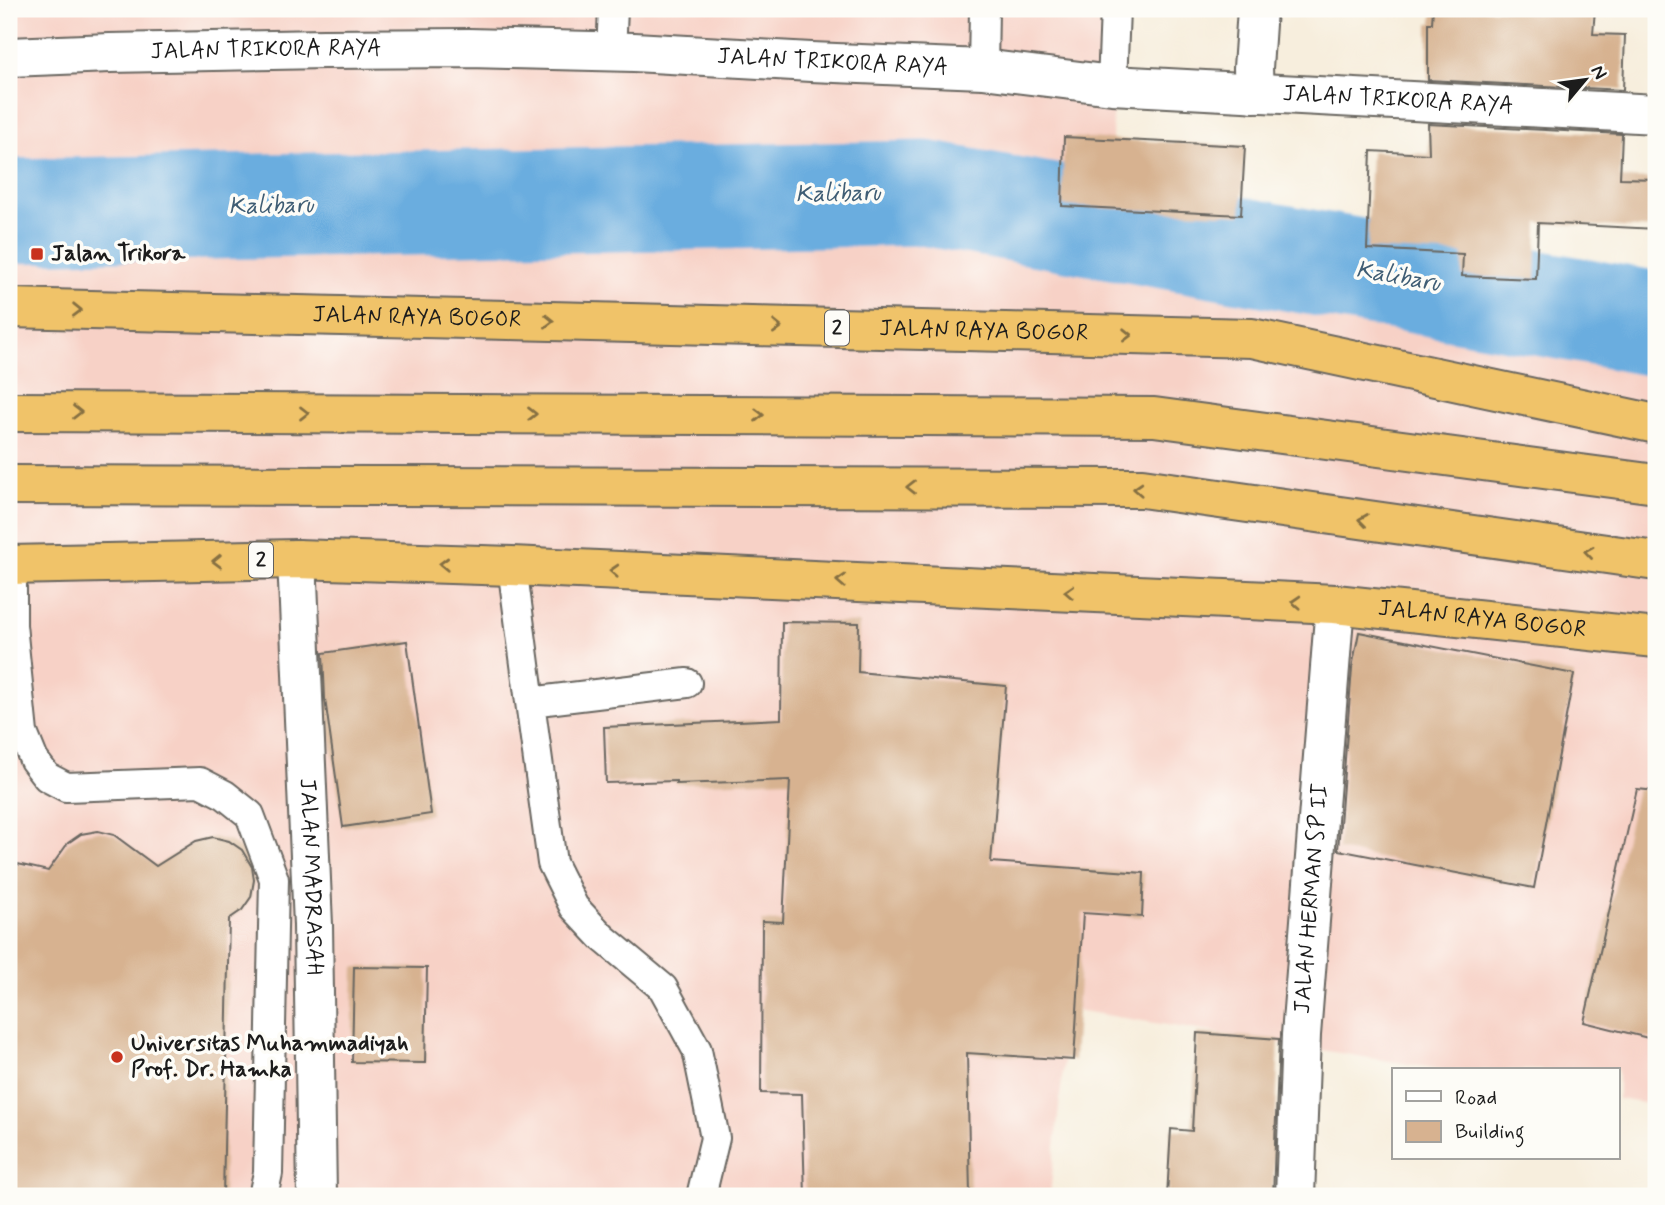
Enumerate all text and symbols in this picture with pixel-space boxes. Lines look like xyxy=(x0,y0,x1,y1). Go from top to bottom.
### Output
street label: JALAN TRIKORA RAYA xyxy=(150,34,382,67)
street label: JALAN TRIKORA RAYA xyxy=(716,42,949,83)
north arrow xyxy=(1550,46,1620,116)
text: N xyxy=(1585,61,1613,84)
street label: JALAN TRIKORA RAYA xyxy=(1282,79,1514,121)
water label: Kalibaru xyxy=(795,178,883,210)
water label: Kalibaru xyxy=(228,190,316,222)
place label: Jalan Trikora xyxy=(51,239,186,269)
marker: Jalan Trikora xyxy=(29,246,45,262)
water label: Kalibaru xyxy=(1353,254,1444,300)
street label: JALAN RAYA BOGOR xyxy=(312,300,522,335)
one-way arrow xyxy=(72,302,83,317)
road number: 2 xyxy=(825,310,849,346)
one-way arrow xyxy=(545,313,555,329)
street label: JALAN RAYA BOGOR xyxy=(879,314,1089,349)
one-way arrow xyxy=(772,319,783,334)
one-way arrow xyxy=(1122,327,1132,343)
one-way arrow xyxy=(72,404,83,420)
one-way arrow xyxy=(300,405,310,421)
one-way arrow xyxy=(527,406,538,422)
one-way arrow xyxy=(755,407,765,423)
one-way arrow xyxy=(905,479,915,495)
one-way arrow xyxy=(1132,481,1143,496)
one-way arrow xyxy=(1358,512,1369,527)
road number: 2 xyxy=(249,542,273,578)
one-way arrow xyxy=(1583,544,1595,559)
one-way arrow xyxy=(211,553,222,568)
one-way arrow xyxy=(439,556,450,571)
one-way arrow xyxy=(608,563,619,578)
one-way arrow xyxy=(836,574,847,589)
one-way arrow xyxy=(1063,584,1074,599)
street label: JALAN RAYA BOGOR xyxy=(1377,594,1588,646)
one-way arrow xyxy=(1290,595,1301,610)
street label: JALAN MADRASAH xyxy=(292,778,329,975)
street label: JALAN HERMAN SP II xyxy=(1288,782,1336,1015)
place label: Universitas Muhammadiyah Prof. Dr. Hamka xyxy=(131,1029,409,1085)
marker: Universitas Muhammadiyah Prof. Dr. Hamka xyxy=(109,1049,125,1065)
legend xyxy=(1392,1068,1620,1160)
text: Road xyxy=(1455,1084,1497,1112)
text: Building xyxy=(1455,1118,1525,1148)

